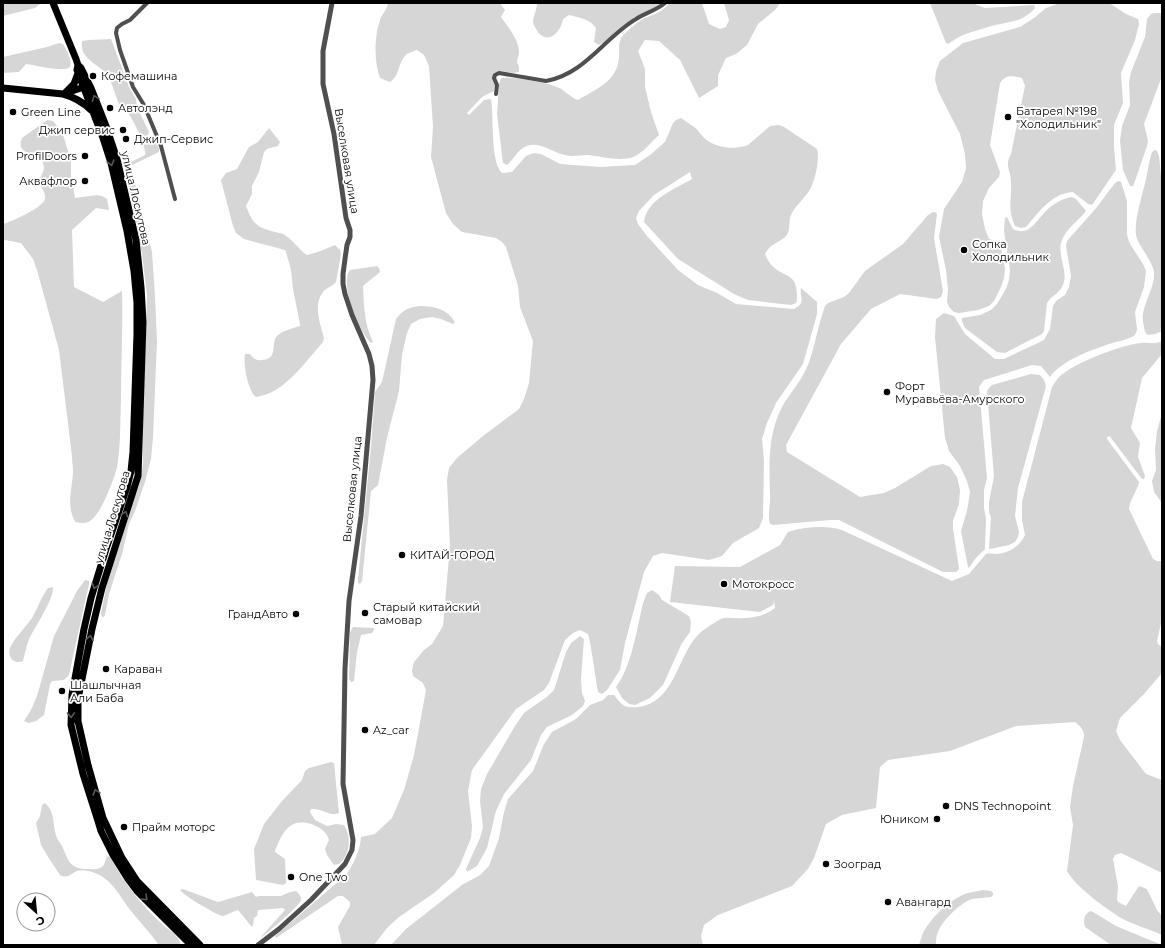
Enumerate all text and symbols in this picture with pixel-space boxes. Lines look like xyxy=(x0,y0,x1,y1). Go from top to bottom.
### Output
place label: Кофемашина xyxy=(101,69,178,83)
marker: Кофемашина xyxy=(88,71,98,81)
one-way arrow xyxy=(91,95,99,102)
place label: Автолэнд xyxy=(118,101,173,115)
marker: Автолэнд xyxy=(105,103,115,113)
place label: Батарея №198 "Холодильник" xyxy=(1016,104,1101,131)
place label: Green Line xyxy=(21,105,81,119)
marker: Green Line xyxy=(8,107,18,117)
street label: Выселковая улица xyxy=(332,107,362,215)
marker: Батарея №198 "Холодильник" xyxy=(1003,112,1013,122)
place label: Джип сервис xyxy=(39,123,115,137)
marker: Джип сервис xyxy=(118,125,128,135)
place label: Джип-Сервис xyxy=(134,132,213,146)
marker: Джип-Сервис xyxy=(121,134,131,144)
street label: улица Лоскутова xyxy=(118,148,154,247)
place label: ProfilDoors xyxy=(16,149,78,163)
marker: ProfilDoors xyxy=(80,151,90,161)
one-way arrow xyxy=(106,160,114,166)
place label: Аквафлор xyxy=(19,174,77,188)
marker: Аквафлор xyxy=(80,176,90,186)
place label: Сопка Холодильник xyxy=(972,237,1050,264)
marker: Сопка Холодильник xyxy=(959,245,969,255)
place label: Форт Муравьёва-Амурского xyxy=(895,379,1024,406)
marker: Форт Муравьёва-Амурского xyxy=(882,387,892,397)
street label: Выселковая улица xyxy=(339,435,365,543)
street label: улица Лоскутова xyxy=(91,469,133,566)
one-way arrow xyxy=(121,510,129,517)
place label: КИТАЙ-ГОРОД xyxy=(410,548,495,562)
marker: КИТАЙ-ГОРОД xyxy=(397,550,407,560)
place label: Мотокросс xyxy=(732,577,795,591)
marker: Мотокросс xyxy=(719,579,729,589)
one-way arrow xyxy=(91,582,100,589)
place label: Старый китайский самовар xyxy=(373,600,480,627)
place label: ГрандАвто xyxy=(228,607,288,621)
marker: Старый китайский самовар xyxy=(360,608,370,618)
marker: ГрандАвто xyxy=(291,609,301,619)
one-way arrow xyxy=(85,635,94,642)
place label: Караван xyxy=(114,662,162,676)
marker: Караван xyxy=(101,664,111,674)
place label: Шашлычная Али Баба xyxy=(70,678,141,705)
marker: Шашлычная Али Баба xyxy=(57,686,67,696)
one-way arrow xyxy=(67,712,75,718)
place label: Az_car xyxy=(373,723,409,737)
marker: Az_car xyxy=(360,725,370,735)
one-way arrow xyxy=(92,788,101,795)
place label: DNS Technopoint xyxy=(954,799,1052,813)
marker: DNS Technopoint xyxy=(941,801,951,811)
place label: Юником xyxy=(880,812,929,826)
marker: Юником xyxy=(932,814,942,824)
place label: Прайм моторс xyxy=(132,820,215,834)
marker: Прайм моторс xyxy=(119,822,129,832)
place label: Зооград xyxy=(834,857,881,871)
marker: Зооград xyxy=(821,859,831,869)
place label: One Two xyxy=(299,870,348,884)
marker: One Two xyxy=(286,872,296,882)
north arrow xyxy=(16,892,56,932)
one-way arrow xyxy=(140,893,148,901)
place label: Авангард xyxy=(896,895,951,909)
marker: Авангард xyxy=(883,897,893,907)
text: С xyxy=(34,913,47,929)

